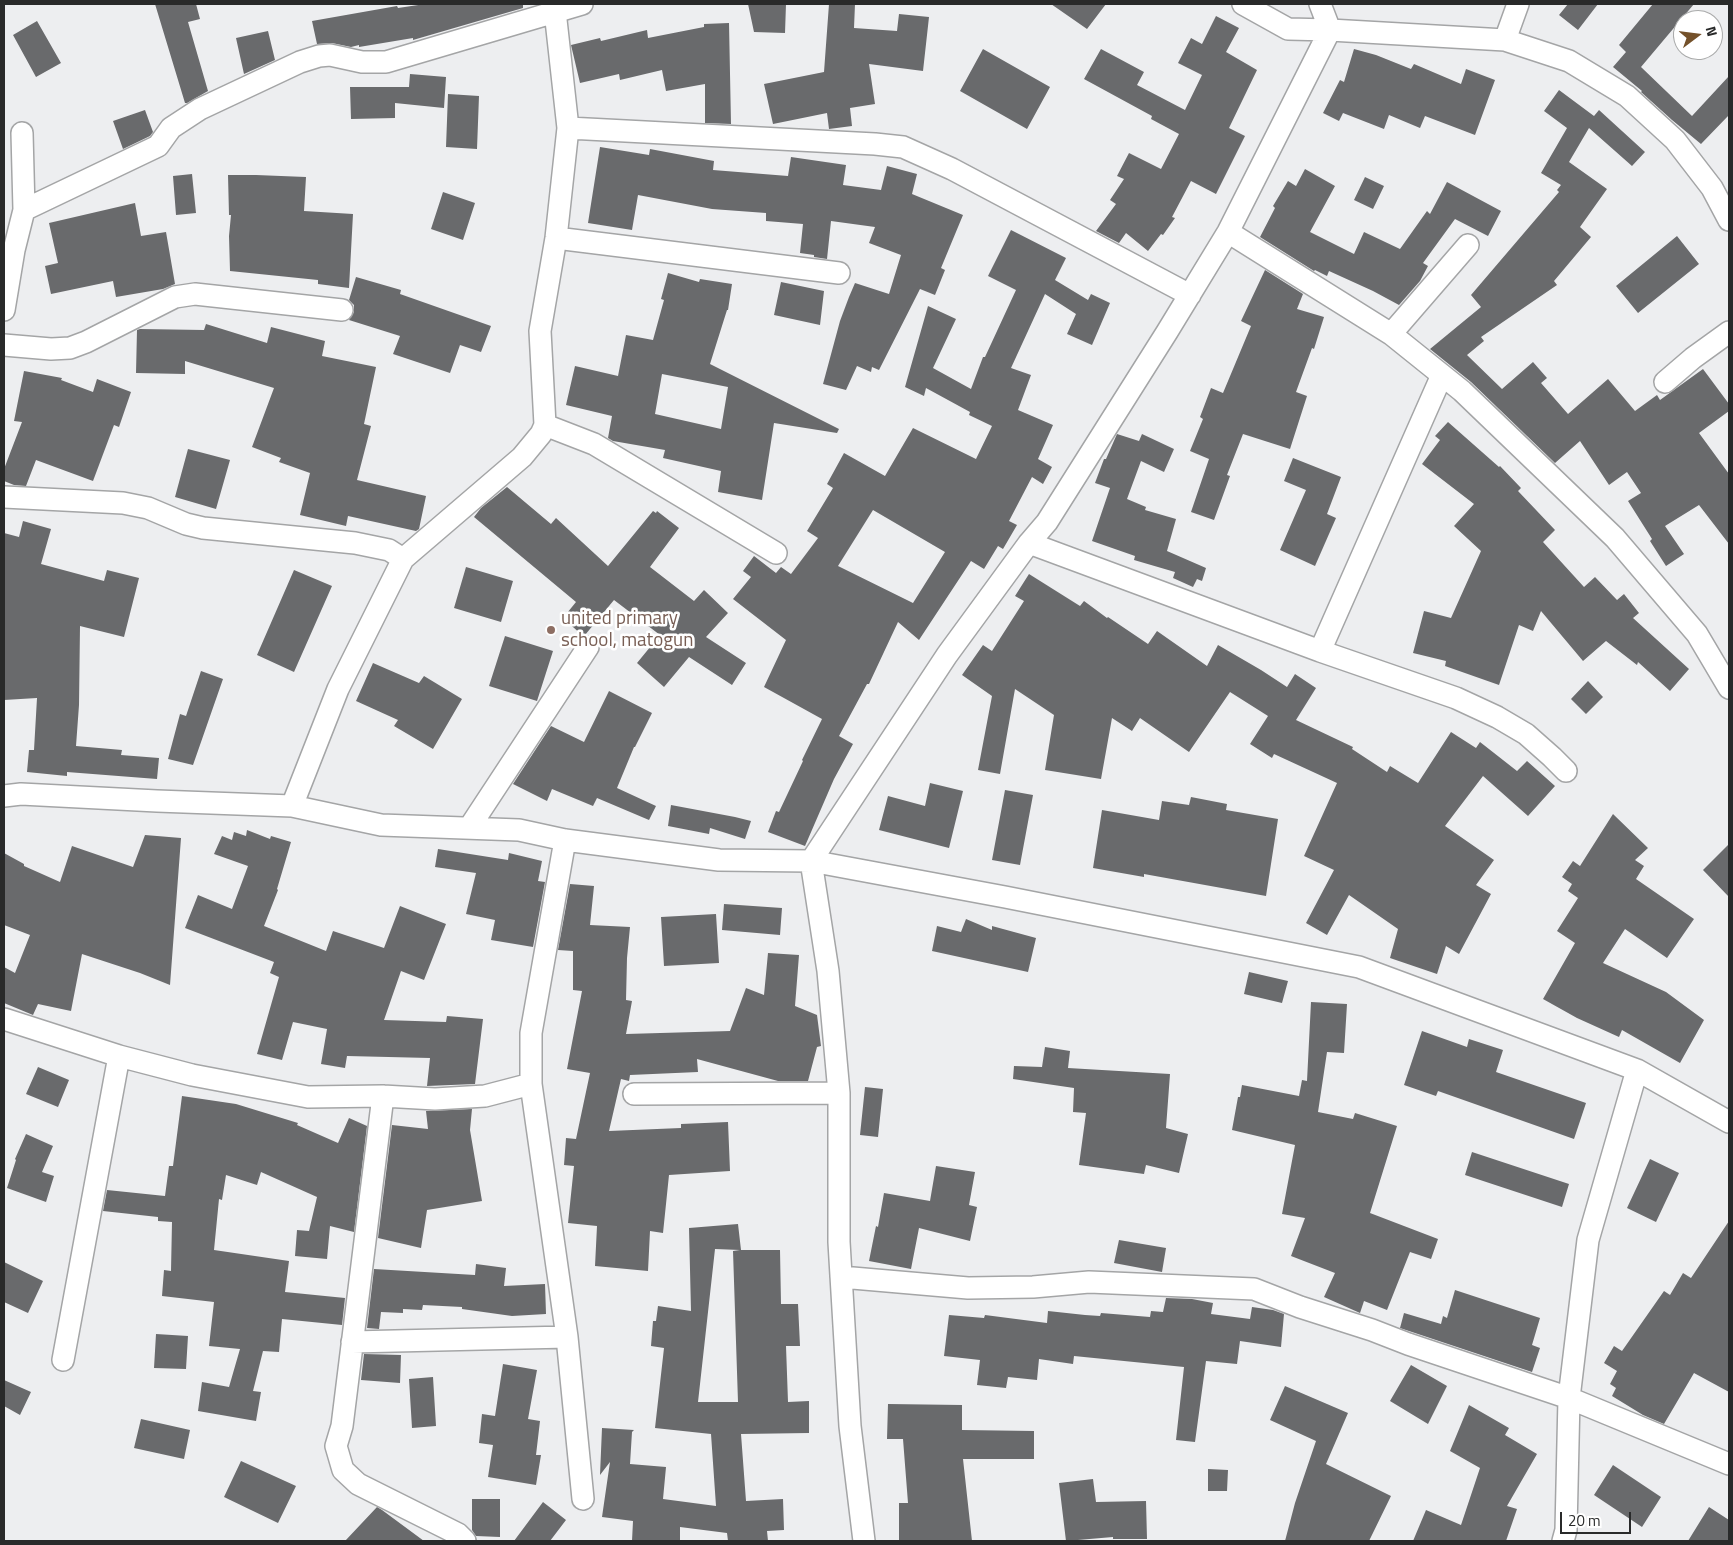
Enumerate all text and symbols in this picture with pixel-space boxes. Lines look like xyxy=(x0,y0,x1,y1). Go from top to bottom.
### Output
north arrow xyxy=(1673,10,1723,60)
text: N xyxy=(1701,24,1723,39)
place label: united primary school, matogun xyxy=(561,608,693,652)
marker: united primary school, matogun xyxy=(545,624,557,636)
scale bar xyxy=(1563,1502,1634,1534)
text: 20 m xyxy=(1568,1509,1601,1532)

